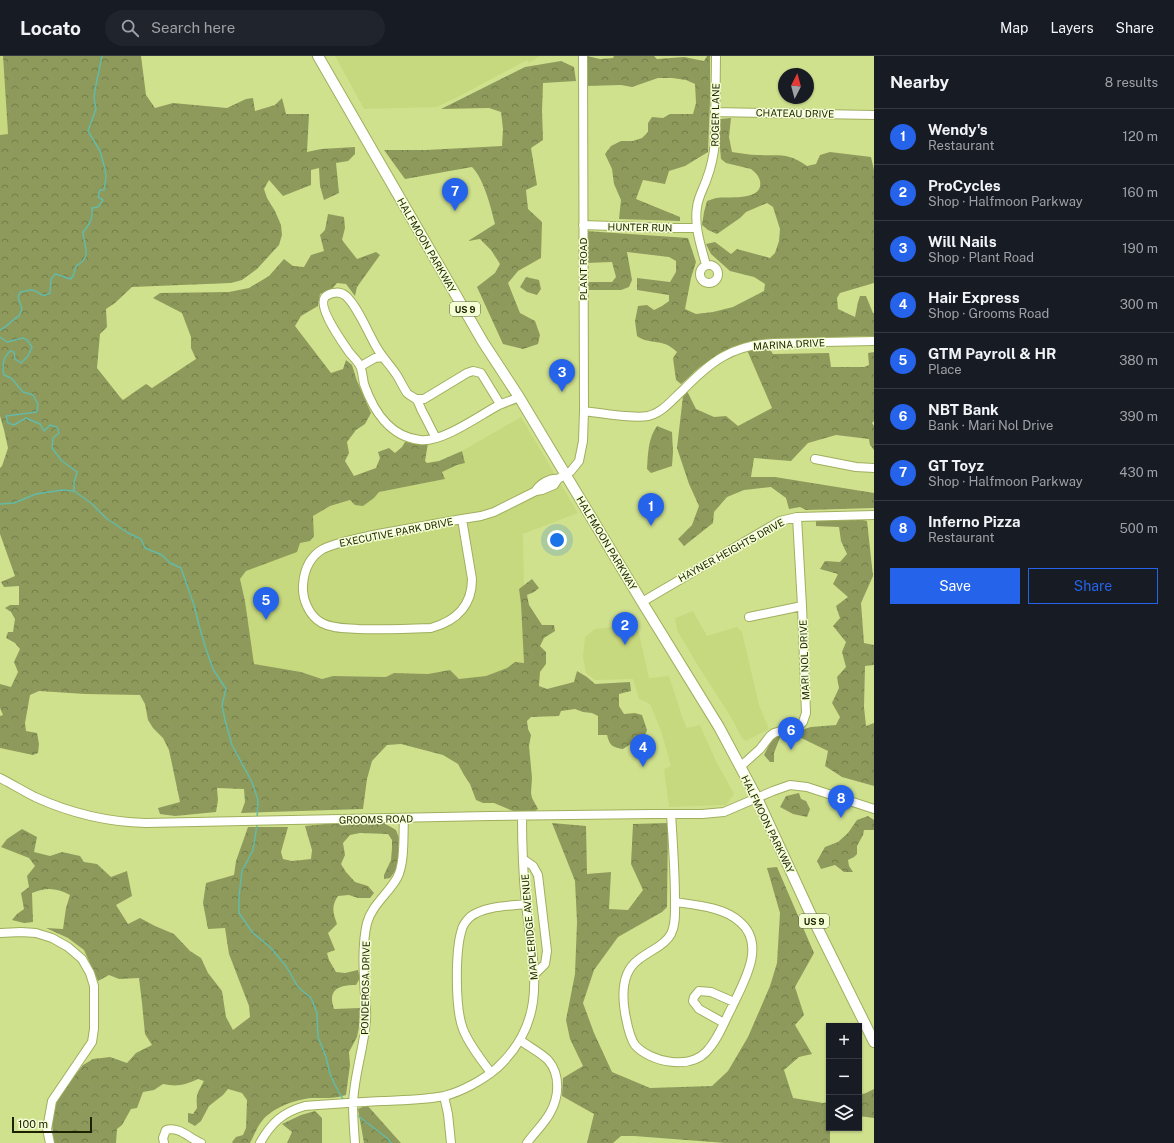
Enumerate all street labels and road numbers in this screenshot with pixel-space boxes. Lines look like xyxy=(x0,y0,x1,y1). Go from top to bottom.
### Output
street label: ROGER LANE xyxy=(708,83,722,147)
street label: CHATEAU DRIVE xyxy=(756,106,834,120)
street label: HALFMOON PARKWAY xyxy=(395,196,459,294)
street label: HUNTER RUN xyxy=(608,220,672,234)
street label: PLANT ROAD xyxy=(577,237,589,301)
road number: US 9 xyxy=(450,302,480,316)
street label: MARINA DRIVE xyxy=(753,336,825,352)
street label: HALFMOON PARKWAY xyxy=(574,494,640,592)
street label: EXECUTIVE PARK DRIVE xyxy=(338,515,454,549)
street label: HAYNER HEIGHTS DRIVE xyxy=(676,516,786,584)
street label: MARI NOL DRIVE xyxy=(797,620,811,700)
street label: HALFMOON PARKWAY xyxy=(739,773,797,875)
street label: GROOMS ROAD xyxy=(339,812,413,826)
street label: MAPLERIDGE AVENUE xyxy=(518,873,540,981)
road number: US 9 xyxy=(799,914,829,928)
street label: PONDEROSA DRIVE xyxy=(358,941,372,1035)

